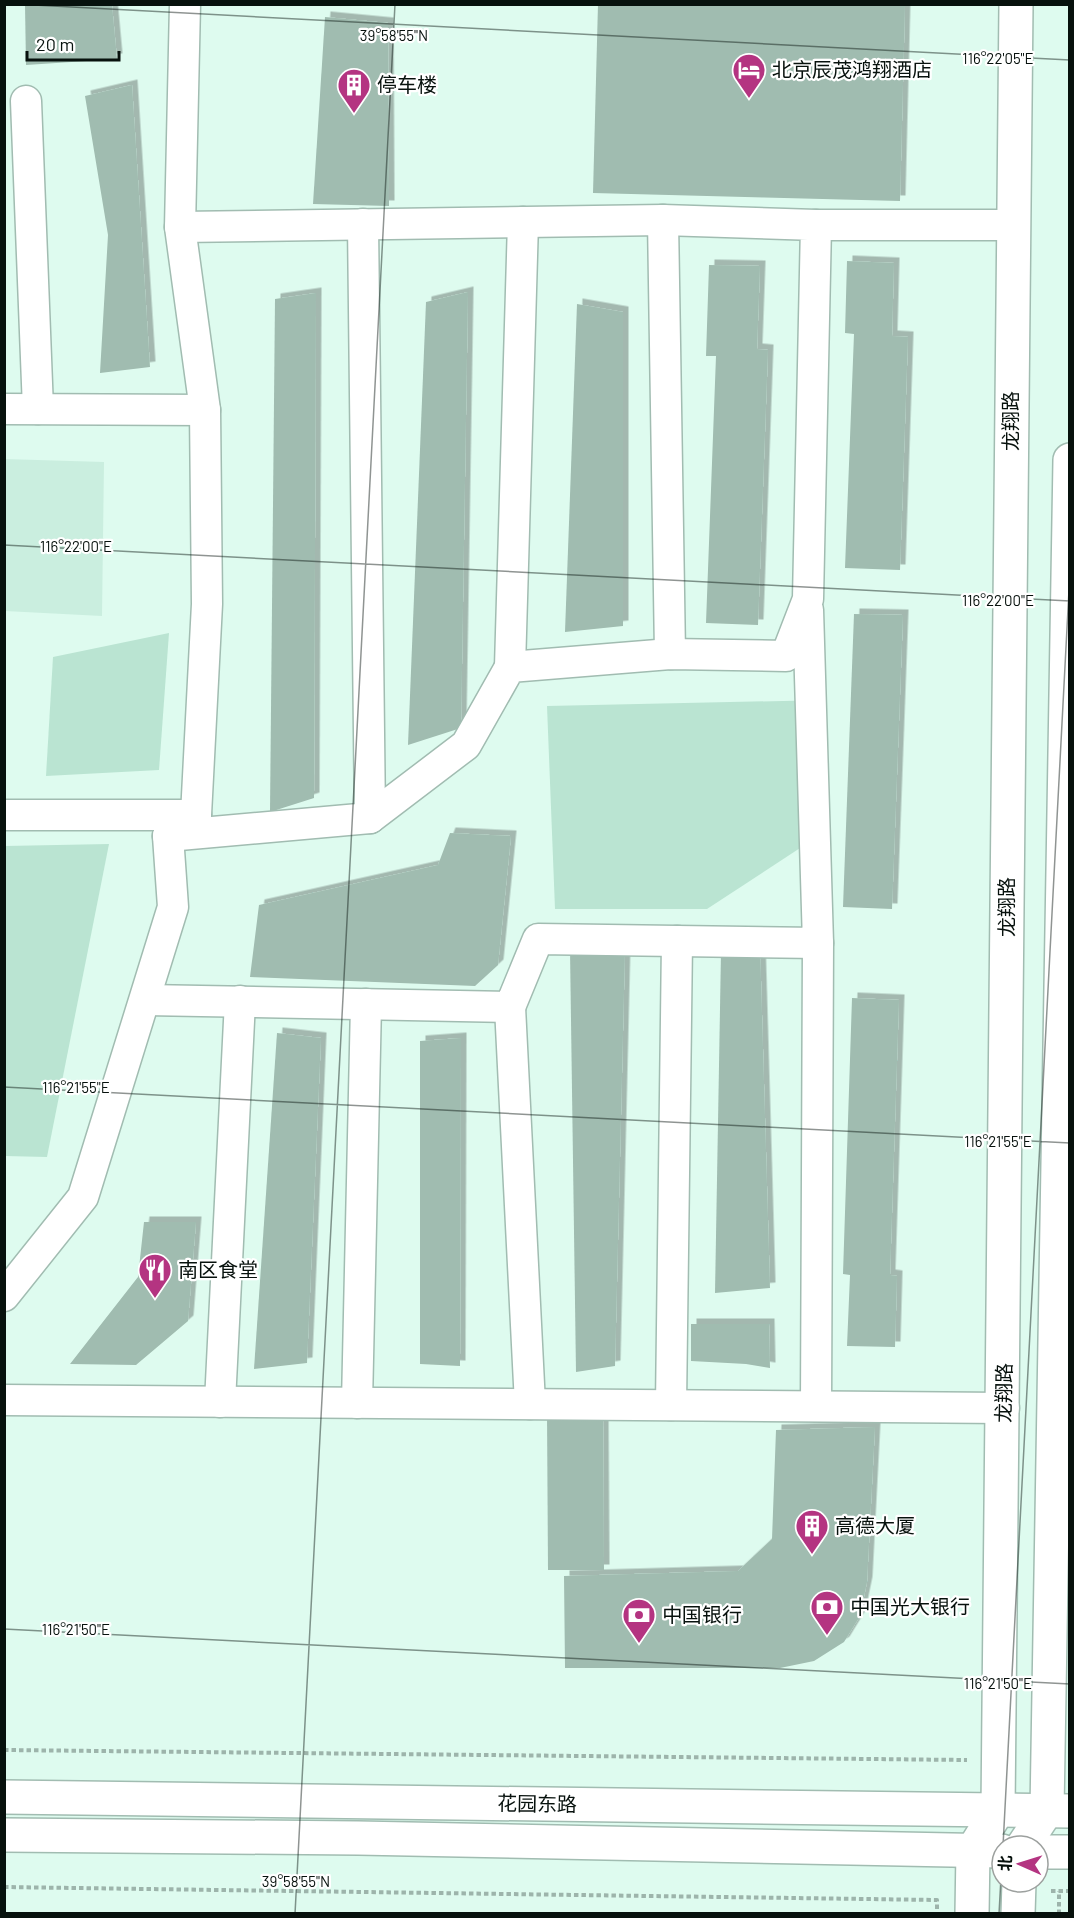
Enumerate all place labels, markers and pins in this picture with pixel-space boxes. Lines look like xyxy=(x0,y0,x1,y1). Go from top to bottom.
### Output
hotel icon: 北京辰茂鸿翔酒店 xyxy=(731,52,767,99)
place label: 北京辰茂鸿翔酒店 xyxy=(772,57,932,81)
building icon: 停车楼 xyxy=(336,67,372,114)
place label: 停车楼 xyxy=(377,72,437,96)
restaurant icon: 南区食堂 xyxy=(137,1252,173,1299)
place label: 南区食堂 xyxy=(178,1257,258,1281)
building icon: 高德大厦 xyxy=(794,1508,830,1555)
place label: 高德大厦 xyxy=(835,1513,915,1537)
bank icon: 中国光大银行 xyxy=(809,1589,845,1636)
place label: 中国光大银行 xyxy=(850,1594,970,1618)
bank icon: 中国银行 xyxy=(621,1597,657,1644)
place label: 中国银行 xyxy=(662,1602,742,1626)

